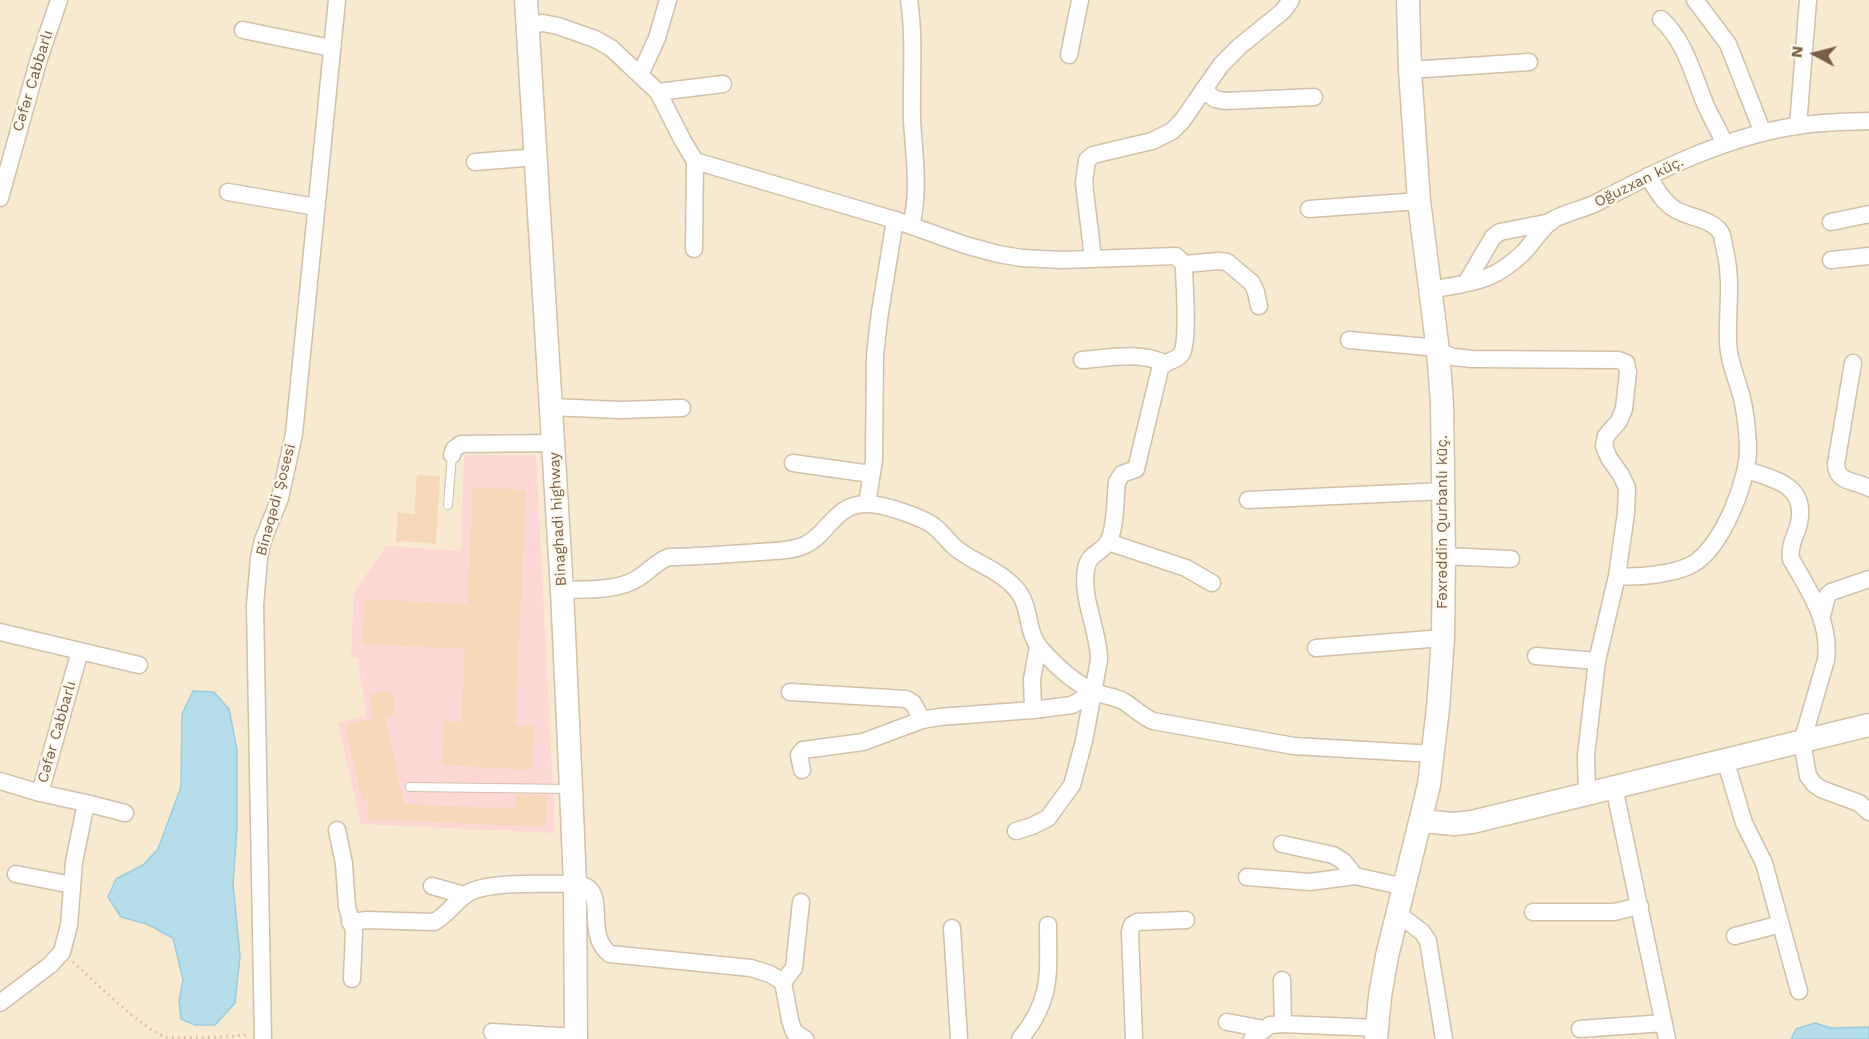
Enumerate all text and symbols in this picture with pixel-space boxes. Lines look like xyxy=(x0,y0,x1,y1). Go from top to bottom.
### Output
north arrow xyxy=(1785,24,1845,84)
street label: Cəfər Cabbarlı xyxy=(9,28,57,134)
text: N xyxy=(1786,45,1807,59)
street label: Oğuzxan küç. xyxy=(1591,153,1687,211)
street label: Fəxrəddin Qurbanlı küç. xyxy=(1434,435,1452,609)
street label: Binəqədi Şosesi xyxy=(252,442,300,558)
street label: Binaghadi highway xyxy=(545,451,571,587)
street label: Cəfər Cabbarlı xyxy=(34,679,80,785)

